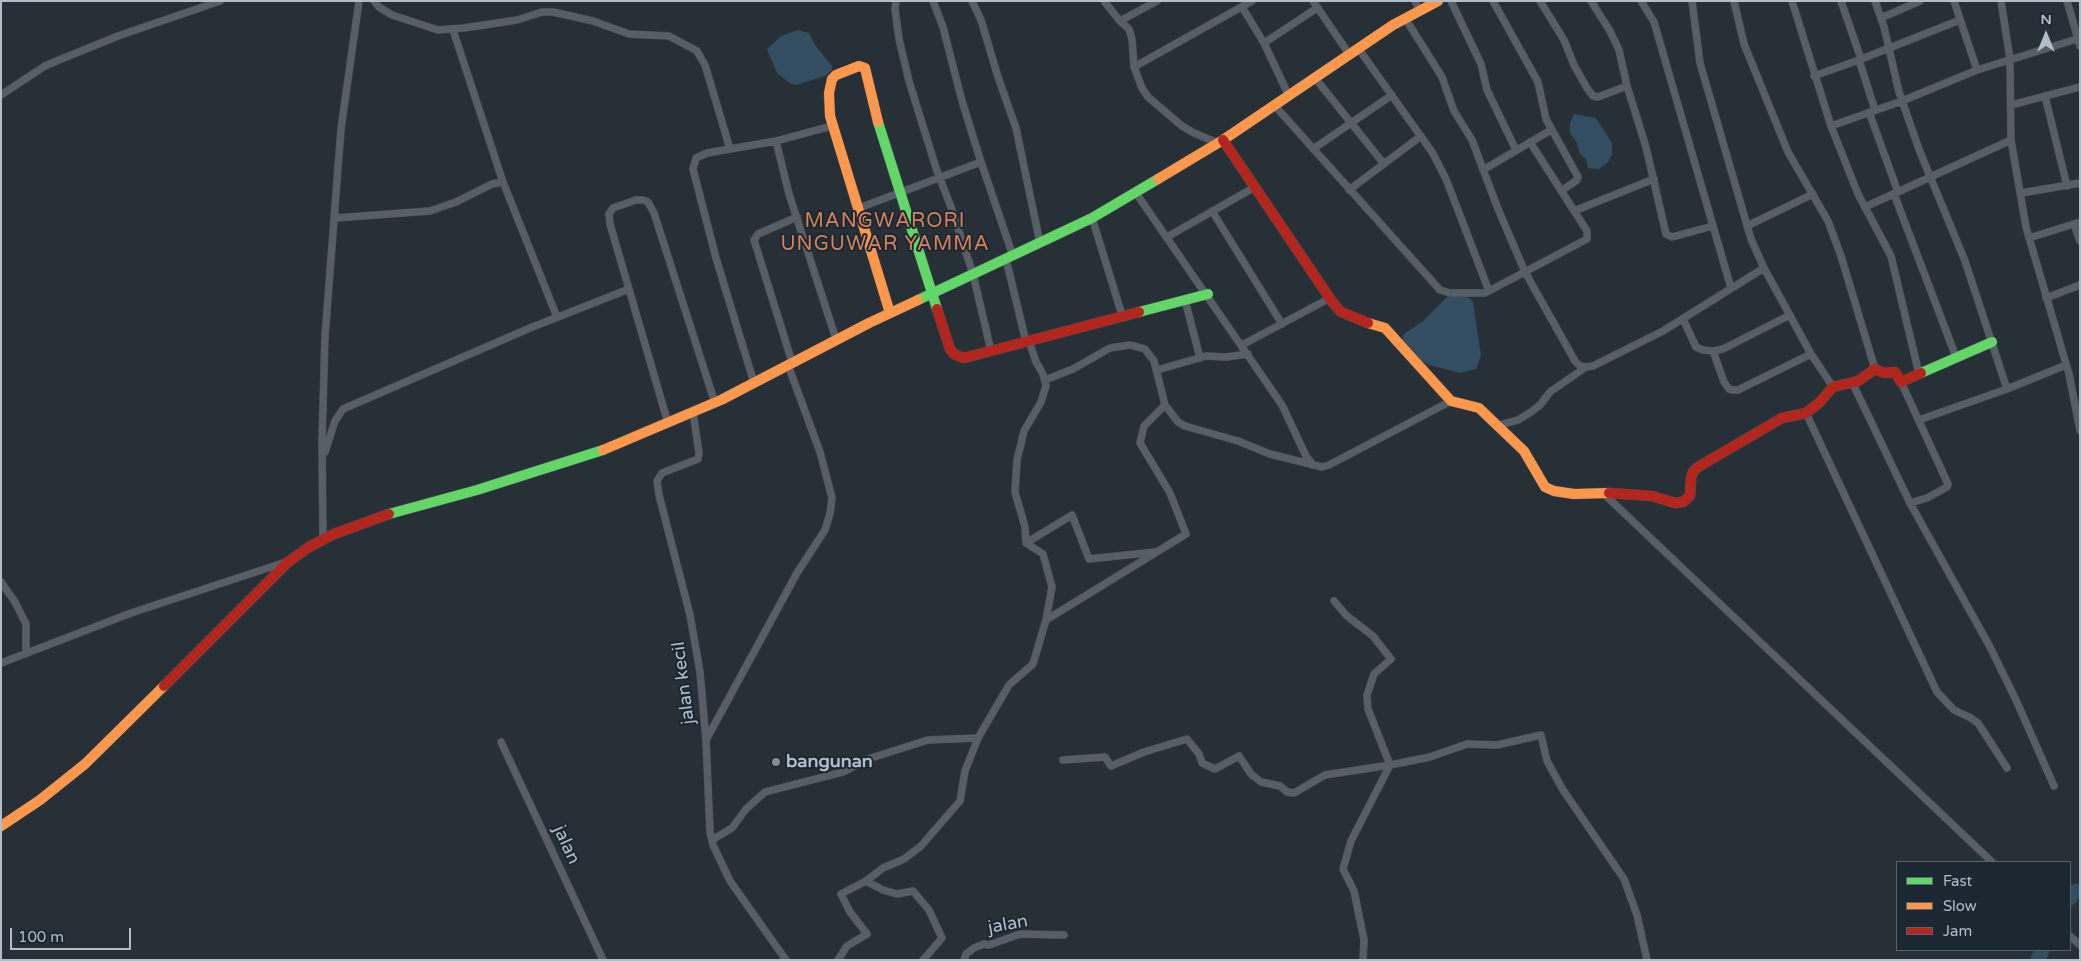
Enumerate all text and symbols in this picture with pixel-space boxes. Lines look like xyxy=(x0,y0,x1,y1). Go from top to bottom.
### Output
north arrow xyxy=(2021,10,2071,60)
text: N xyxy=(2040,11,2052,28)
district label: MANGWARORI UNGUWAR YAMMA xyxy=(779,210,991,257)
street label: jalan kecil xyxy=(668,640,700,726)
place label: bangunan xyxy=(786,751,873,773)
marker: bangunan xyxy=(770,756,782,768)
street label: jalan xyxy=(548,822,584,868)
legend xyxy=(1896,861,2071,951)
text: Fast xyxy=(1943,872,1972,890)
text: Slow xyxy=(1943,897,1977,915)
street label: jalan xyxy=(986,911,1030,939)
scale bar xyxy=(12,918,134,950)
text: Jam xyxy=(1943,922,1972,940)
text: 100 m xyxy=(18,928,64,946)

